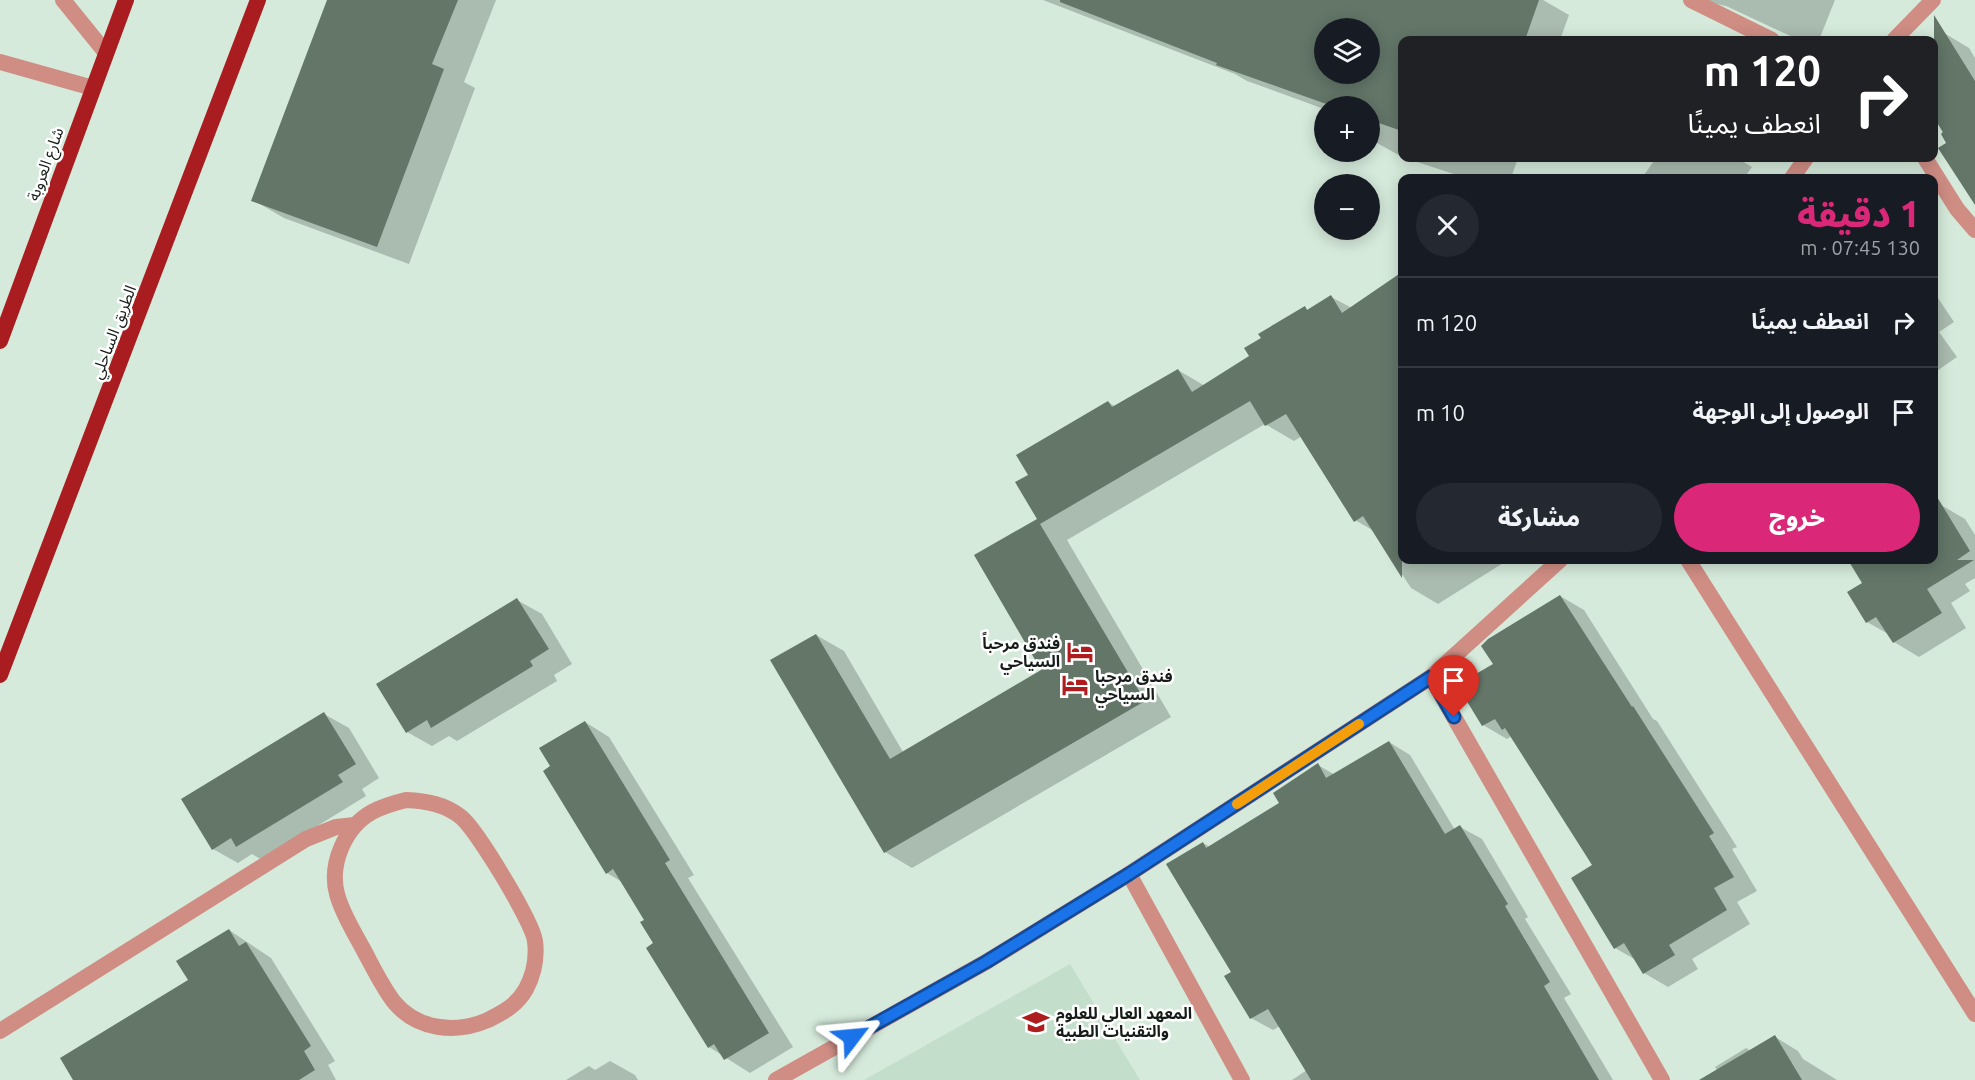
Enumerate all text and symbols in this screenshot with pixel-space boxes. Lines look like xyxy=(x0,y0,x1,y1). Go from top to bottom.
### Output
map controls xyxy=(1314,18,1380,240)
button: layers xyxy=(1314,18,1380,84)
text: 120 m xyxy=(1704,47,1821,94)
icon: right xyxy=(1842,60,1920,138)
button: + xyxy=(1314,96,1380,162)
text: انعطف يمينًا xyxy=(1687,108,1821,138)
street label: شارع العروبة xyxy=(23,125,70,204)
button: − xyxy=(1314,174,1380,240)
text: 1 دقيقة xyxy=(1797,193,1920,234)
button: close xyxy=(1416,194,1479,257)
text: 130 m · 07:45 xyxy=(1800,236,1920,259)
street label: الطريق الساحلي xyxy=(87,283,143,383)
icon: right xyxy=(1887,306,1920,339)
text: انعطف يمينًا xyxy=(1751,308,1869,333)
text: 120 m xyxy=(1416,310,1477,335)
icon: arrive xyxy=(1887,396,1920,429)
text: الوصول إلى الوجهة xyxy=(1692,398,1869,423)
text: 10 m xyxy=(1416,400,1465,425)
button: مشاركة xyxy=(1416,483,1662,552)
button: خروج xyxy=(1674,483,1920,552)
place label: فندق مرحباً السياحي xyxy=(982,631,1060,675)
hotel icon: فندق مرحباً السياحي xyxy=(1065,637,1095,667)
pin xyxy=(1428,655,1479,717)
icon: arrive xyxy=(1437,664,1470,697)
place label: فندق مرحبا السياحي xyxy=(1095,667,1173,708)
hotel icon: فندق مرحبا السياحي xyxy=(1060,670,1090,700)
place label: المعهد العالي للعلوم والتقنيات الطبية xyxy=(1056,1004,1192,1041)
position arrow xyxy=(820,1005,884,1069)
school or university icon: المعهد العالي للعلوم والتقنيات الطبية xyxy=(1021,1007,1051,1037)

